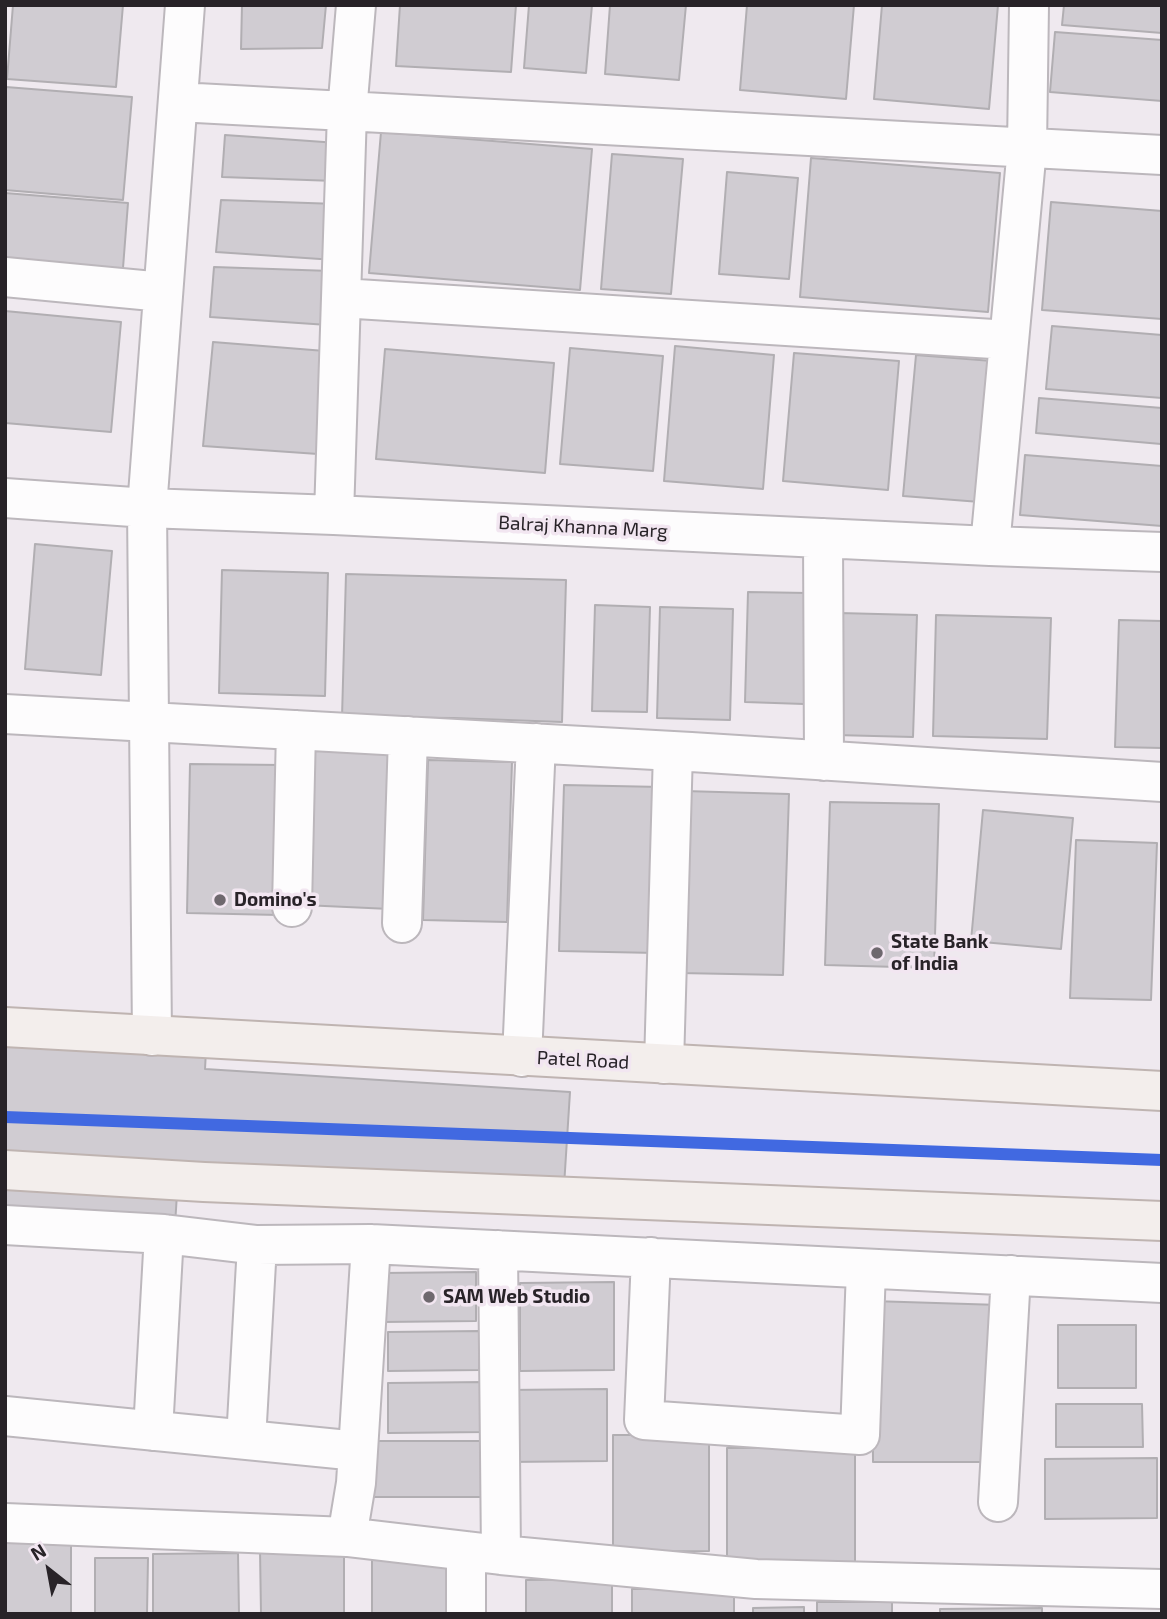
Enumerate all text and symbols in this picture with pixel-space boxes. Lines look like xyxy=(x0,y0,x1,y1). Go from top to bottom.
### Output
street label: Balraj Khanna Marg xyxy=(498,511,668,543)
place label: Domino's xyxy=(234,889,317,911)
marker: Domino's xyxy=(212,892,228,908)
place label: State Bank of India xyxy=(891,931,988,975)
marker: State Bank of India xyxy=(869,945,885,961)
street label: Patel Road xyxy=(536,1046,630,1074)
place label: SAM Web Studio xyxy=(443,1286,590,1308)
marker: SAM Web Studio xyxy=(421,1289,437,1305)
north arrow xyxy=(14,1535,84,1605)
text: N xyxy=(26,1538,50,1565)

